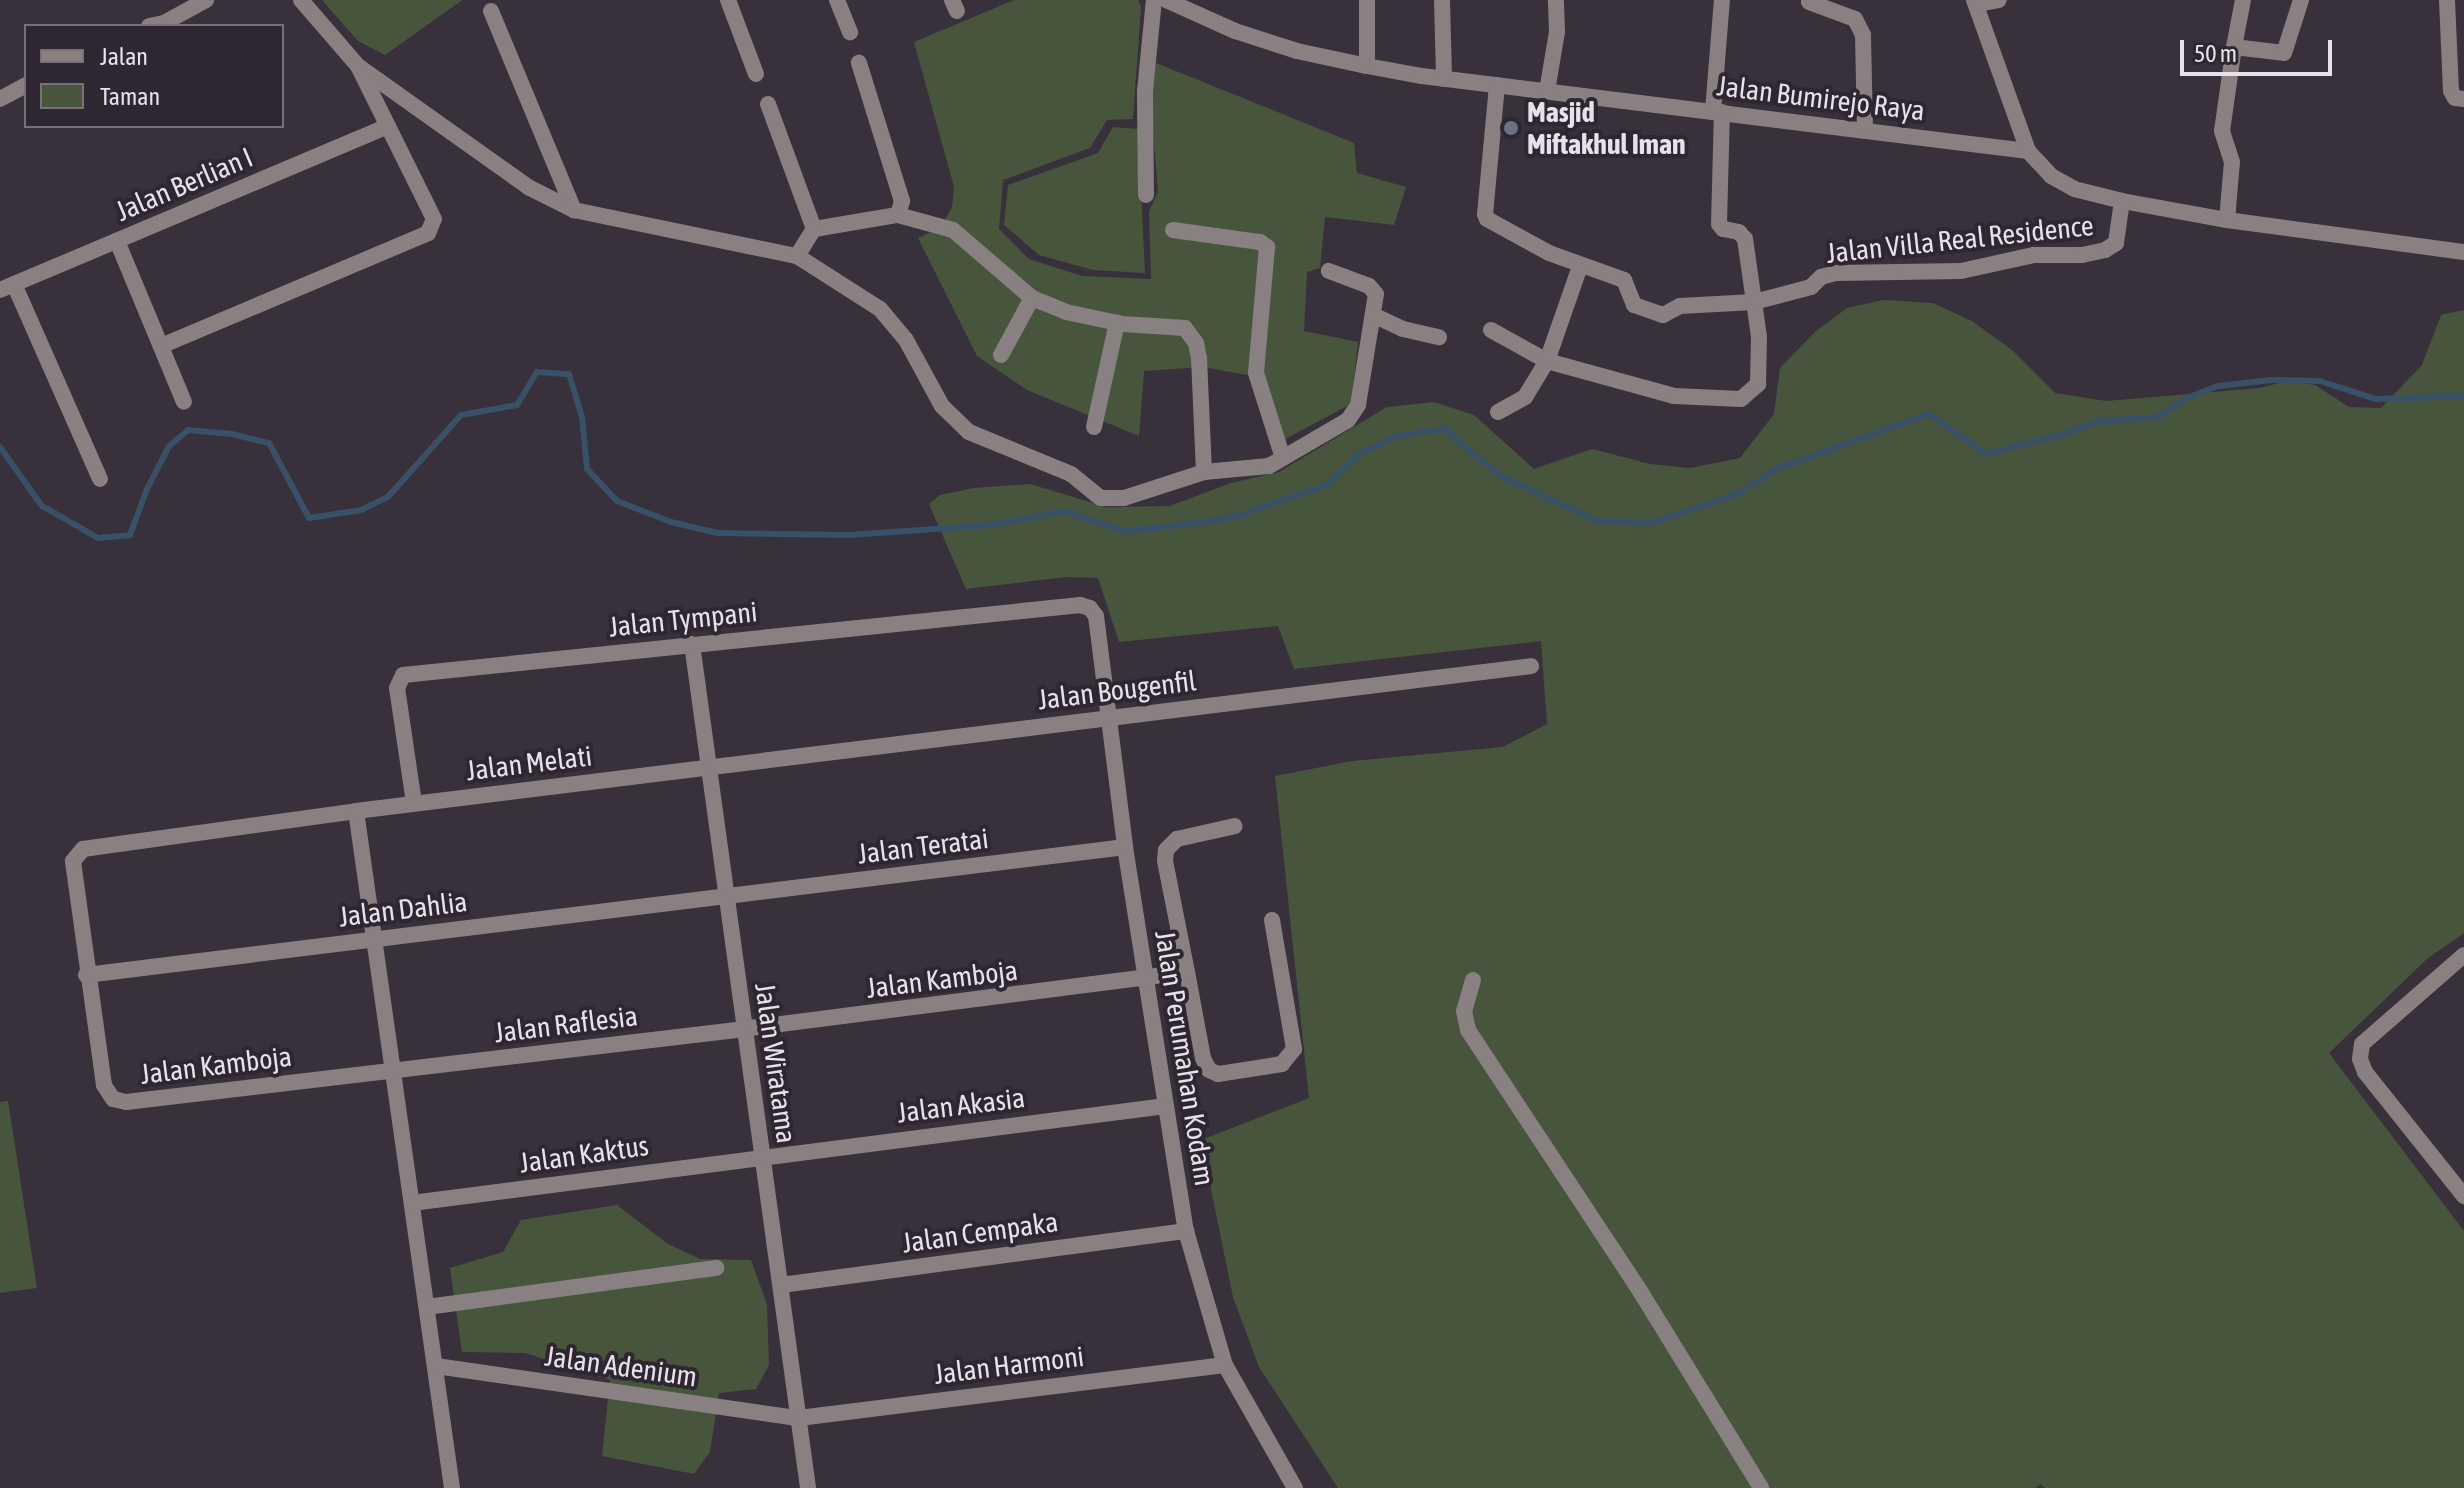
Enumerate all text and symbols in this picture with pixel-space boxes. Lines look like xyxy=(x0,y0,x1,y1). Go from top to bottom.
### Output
legend xyxy=(24,24,284,128)
scale bar xyxy=(2184,24,2336,74)
text: 50 m xyxy=(2194,40,2237,67)
text: Jalan xyxy=(100,43,148,70)
street label: Jalan Bumirejo Raya xyxy=(1715,69,1927,127)
text: Taman xyxy=(100,83,160,110)
place label: Masjid Miftakhul Iman xyxy=(1527,95,1686,161)
marker: Masjid Miftakhul Iman xyxy=(1502,119,1520,137)
street label: Jalan Berlian I xyxy=(110,140,258,228)
street label: Jalan Villa Real Residence xyxy=(1825,208,2095,270)
street label: Jalan Tympani xyxy=(607,595,759,643)
street label: Jalan Bougenfil xyxy=(1036,664,1198,716)
street label: Jalan Melati xyxy=(464,739,594,787)
street label: Jalan Teratai xyxy=(856,821,990,871)
street label: Jalan Dahlia xyxy=(337,884,469,934)
street label: Jalan Perumahan Kodam xyxy=(1148,928,1222,1188)
street label: Jalan Kamboja xyxy=(864,953,1020,1005)
street label: Jalan Wiratama xyxy=(748,981,804,1145)
street label: Jalan Raflesia xyxy=(493,999,639,1049)
street label: Jalan Kamboja xyxy=(138,1039,294,1091)
street label: Jalan Akasia xyxy=(895,1081,1027,1129)
street label: Jalan Kaktus xyxy=(517,1128,651,1180)
street label: Jalan Cempaka xyxy=(900,1204,1060,1260)
street label: Jalan Adenium xyxy=(543,1339,699,1393)
street label: Jalan Harmoni xyxy=(932,1339,1086,1391)

